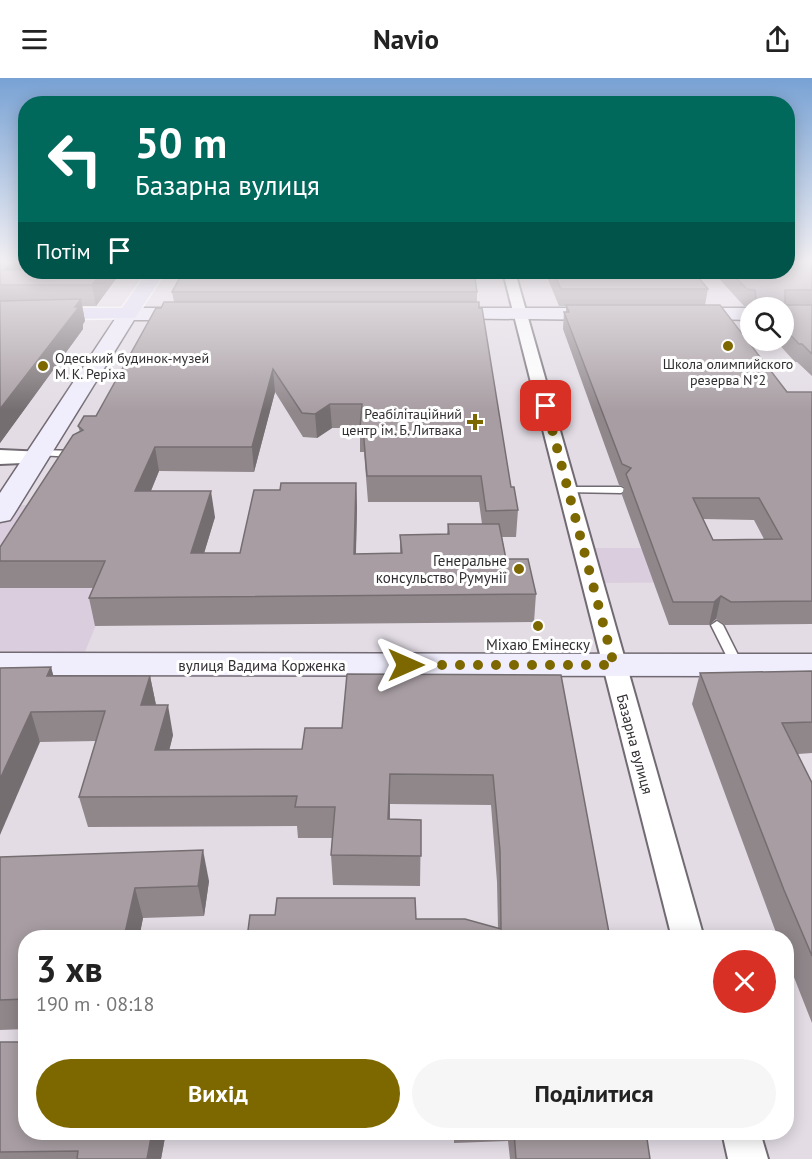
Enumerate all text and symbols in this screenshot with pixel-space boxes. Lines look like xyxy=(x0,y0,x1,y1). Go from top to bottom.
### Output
text: Navio xyxy=(373,22,439,56)
icon: menu xyxy=(18,23,51,56)
icon: share xyxy=(761,23,794,56)
text: 50 m xyxy=(135,115,227,170)
icon: left xyxy=(36,120,114,198)
text: Базарна вулиця xyxy=(135,168,320,202)
icon: arrive xyxy=(103,234,136,267)
text: Потім xyxy=(36,237,91,265)
map controls xyxy=(740,297,794,351)
button: search xyxy=(740,297,794,351)
marker: Школа олимпийского резерва N°2 xyxy=(721,339,735,353)
place label: Одеський будинок-музей М. К. Реріха xyxy=(55,349,209,383)
place label: Школа олимпийского резерва N°2 xyxy=(663,355,793,389)
marker: Одеський будинок-музей М. К. Реріха xyxy=(36,359,50,373)
pin xyxy=(520,380,571,431)
icon: arrive xyxy=(529,389,562,422)
place label: Реабілітаційний центр ім. Б. Литвака xyxy=(342,405,462,439)
marker: Реабілітаційний центр ім. Б. Литвака xyxy=(466,413,484,431)
place label: Генеральне консульство Румунії xyxy=(376,551,507,587)
marker: Генеральне консульство Румунії xyxy=(512,562,526,576)
marker: Міхаю Емінеску xyxy=(531,619,545,633)
position arrow xyxy=(374,633,438,697)
place label: Міхаю Емінеску xyxy=(486,635,590,654)
street label: вулиця Вадима Корженка xyxy=(178,656,346,675)
street label: Базарна вулиця xyxy=(613,692,657,796)
text: 3 хв xyxy=(36,945,103,992)
button: close xyxy=(713,950,776,1013)
text: 190 m · 08:18 xyxy=(36,991,154,1017)
button: Вихід xyxy=(36,1059,400,1128)
button: Поділитися xyxy=(412,1059,776,1128)

